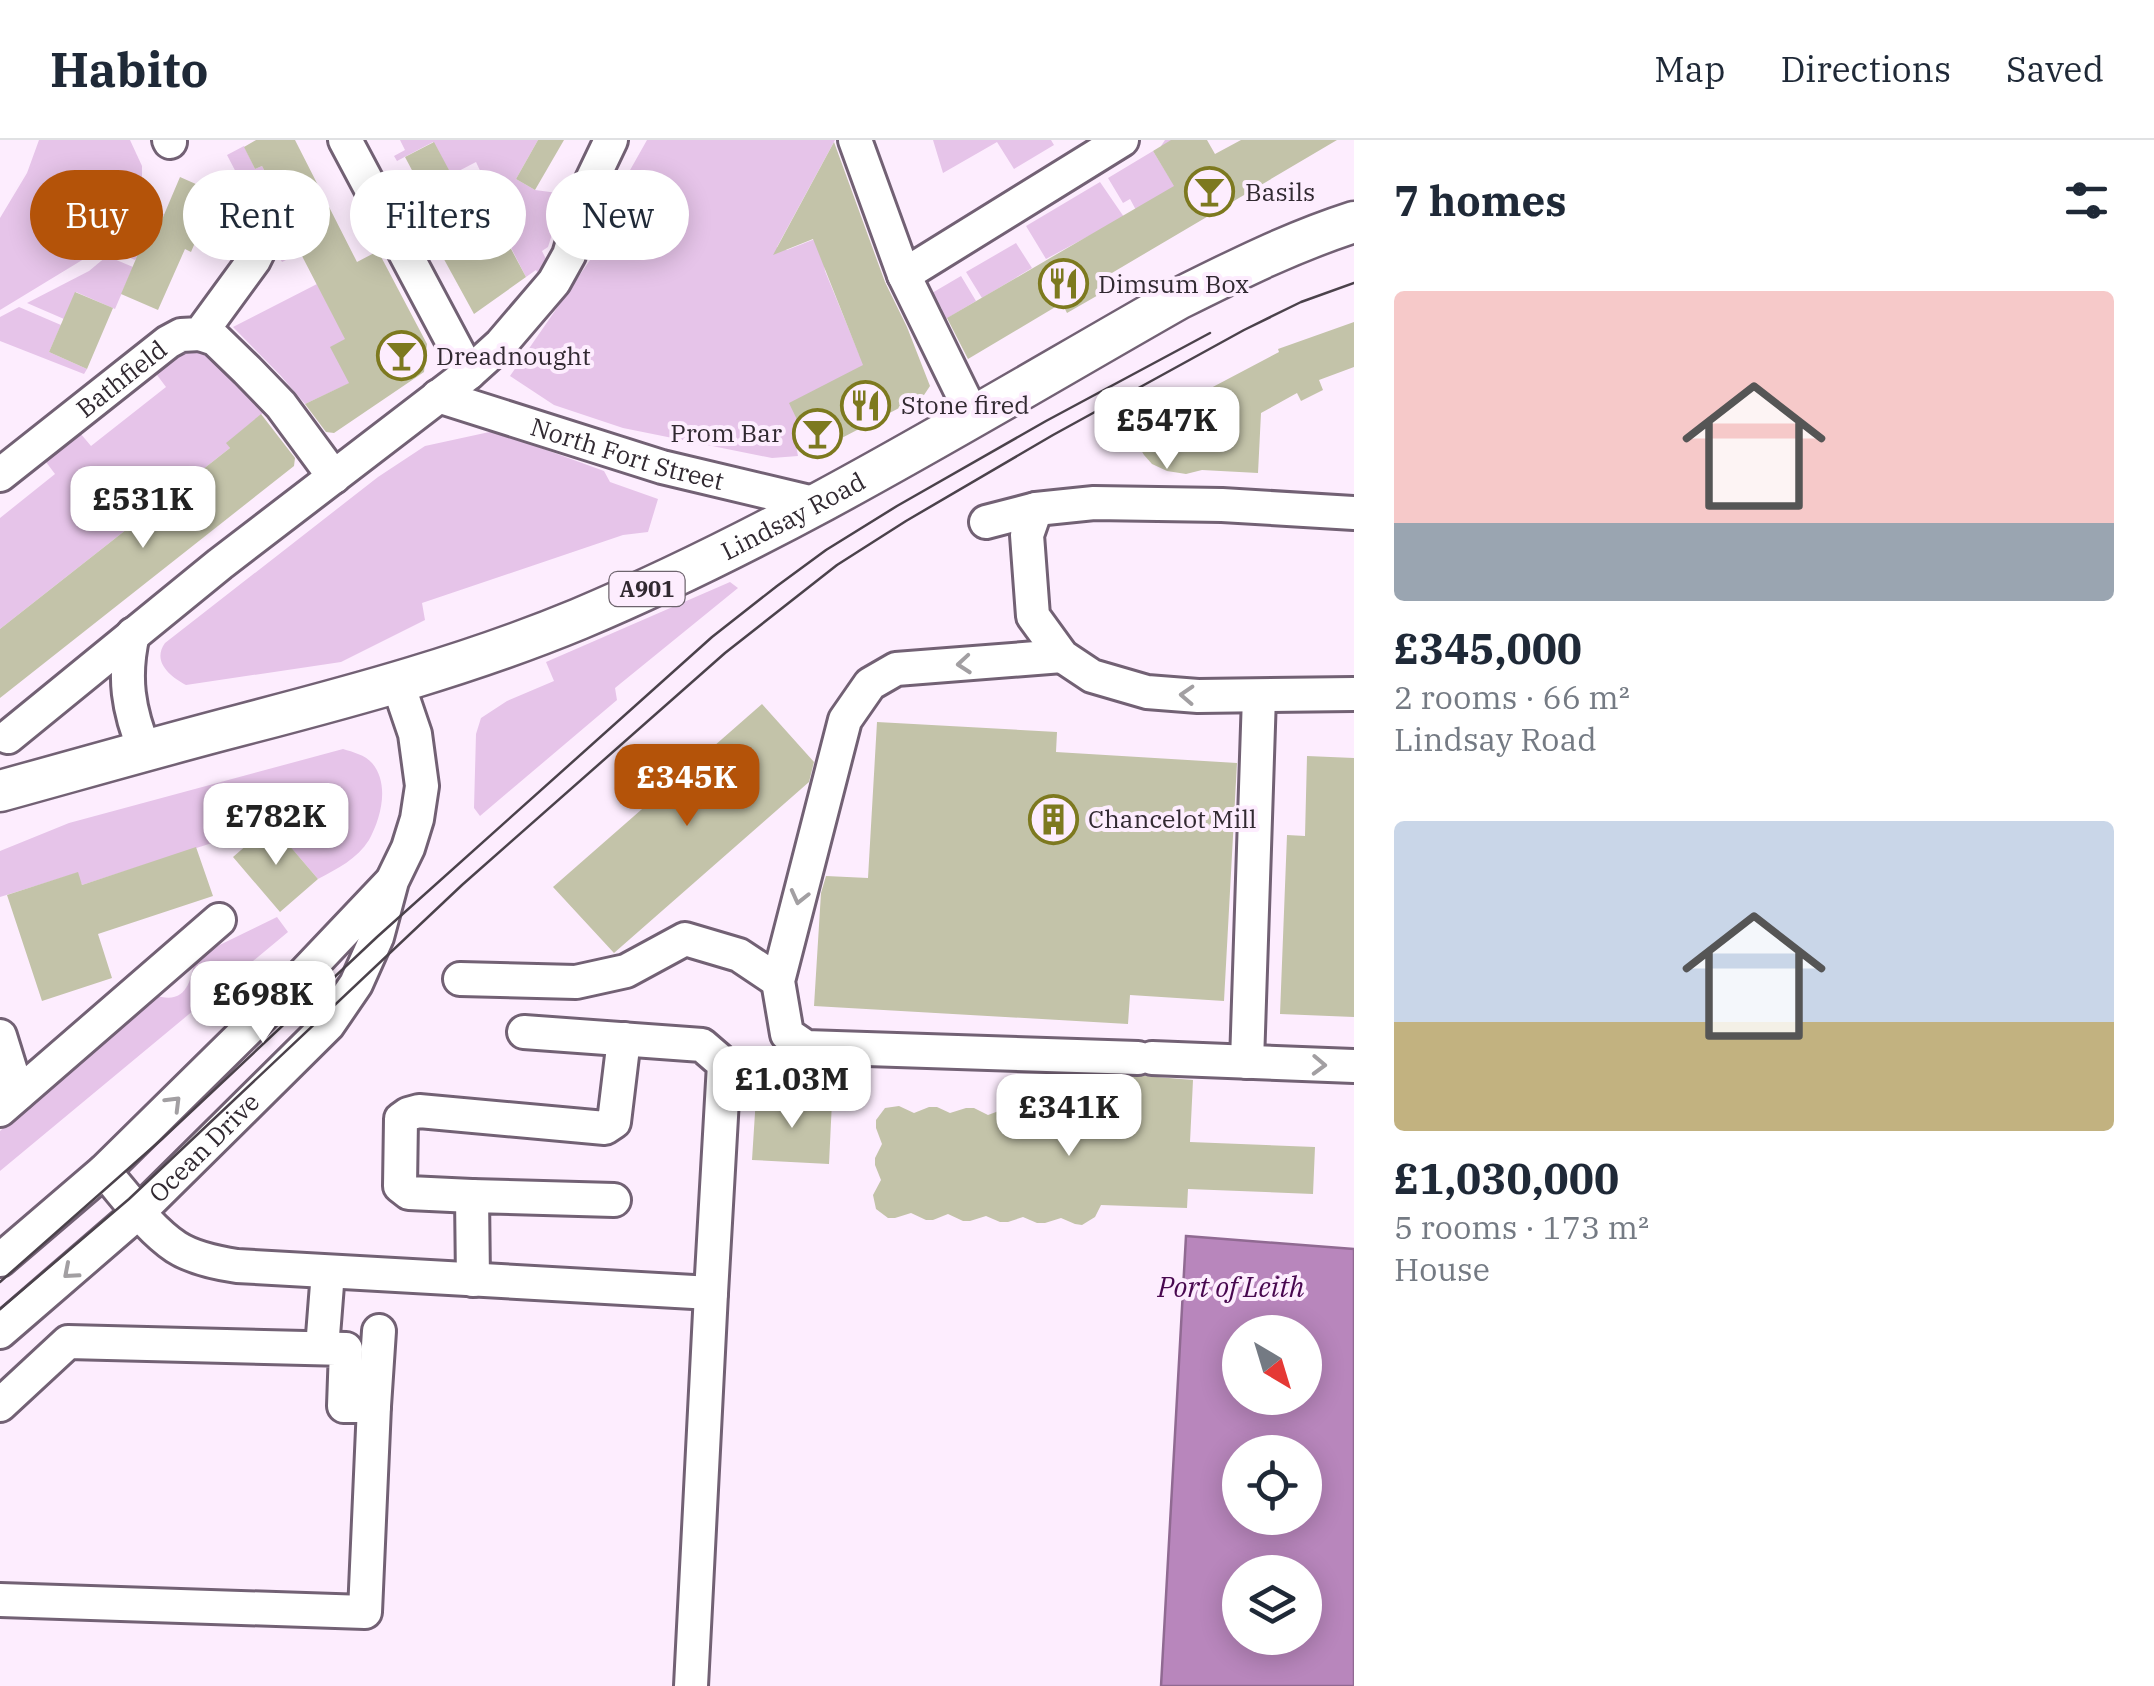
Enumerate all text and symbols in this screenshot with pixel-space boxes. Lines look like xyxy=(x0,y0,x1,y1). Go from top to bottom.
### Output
text: Habito xyxy=(50,38,208,100)
text: Map xyxy=(1654,46,1725,92)
text: Directions xyxy=(1780,46,1951,92)
text: Saved xyxy=(2006,46,2104,92)
bar icon: Basils xyxy=(1184,166,1236,218)
chip: Buy xyxy=(30,170,163,260)
chip: Rent xyxy=(183,170,330,260)
chip: Filters xyxy=(350,170,526,260)
chip: New xyxy=(546,170,689,260)
text: 7 homes xyxy=(1394,173,1567,228)
icon: filters xyxy=(2059,173,2114,228)
place label: Basils xyxy=(1245,175,1315,208)
restaurant icon: Dimsum Box xyxy=(1037,258,1089,310)
place label: Dimsum Box xyxy=(1098,267,1249,300)
bar icon: Dreadnought xyxy=(375,330,427,382)
street label: Bathfield xyxy=(69,332,173,424)
place label: Dreadnought xyxy=(436,339,591,372)
icon: home xyxy=(1664,356,1844,536)
restaurant icon: Stone fired xyxy=(840,379,892,431)
pin: £547K xyxy=(1097,387,1237,472)
place label: Stone fired xyxy=(901,388,1030,421)
text: £547K xyxy=(1116,398,1218,440)
bar icon: Prom Bar xyxy=(791,407,843,459)
street label: North Fort Street xyxy=(527,409,727,497)
place label: Prom Bar xyxy=(670,416,782,449)
street label: Lindsay Road xyxy=(715,464,871,567)
pin: £531K xyxy=(73,466,213,551)
text: £531K xyxy=(92,477,194,519)
road number: A901 xyxy=(610,572,684,606)
text: £345,000 xyxy=(1394,621,1582,676)
one-way arrow xyxy=(956,652,972,674)
text: 2 rooms · 66 m² xyxy=(1394,676,1630,718)
one-way arrow xyxy=(1178,685,1194,706)
text: Lindsay Road xyxy=(1394,718,1597,760)
pin: £345K xyxy=(617,744,757,829)
text: £345K xyxy=(636,755,738,797)
pin: £782K xyxy=(206,783,346,868)
building icon: Chancelot Mill xyxy=(1027,793,1079,845)
text: £782K xyxy=(225,794,327,836)
place label: Chancelot Mill xyxy=(1088,802,1256,835)
icon: home xyxy=(1664,886,1844,1066)
one-way arrow xyxy=(790,888,811,905)
pin: £698K xyxy=(193,961,333,1046)
text: £698K xyxy=(212,972,314,1014)
pin: £1.03M xyxy=(711,1046,873,1131)
one-way arrow xyxy=(1311,1054,1327,1075)
text: £1.03M xyxy=(735,1057,849,1099)
pin: £341K xyxy=(999,1074,1139,1159)
street label: Ocean Drive xyxy=(141,1085,266,1209)
text: £341K xyxy=(1018,1085,1120,1127)
one-way arrow xyxy=(162,1097,180,1115)
text: £1,030,000 xyxy=(1394,1151,1619,1206)
text: 5 rooms · 173 m² xyxy=(1394,1206,1649,1248)
text: House xyxy=(1394,1248,1490,1290)
one-way arrow xyxy=(63,1260,82,1278)
water label: Port of Leith xyxy=(1156,1268,1305,1305)
north arrow xyxy=(1222,1315,1322,1415)
map controls xyxy=(1222,1315,1322,1655)
button: locate xyxy=(1222,1435,1322,1535)
button: layers xyxy=(1222,1555,1322,1655)

